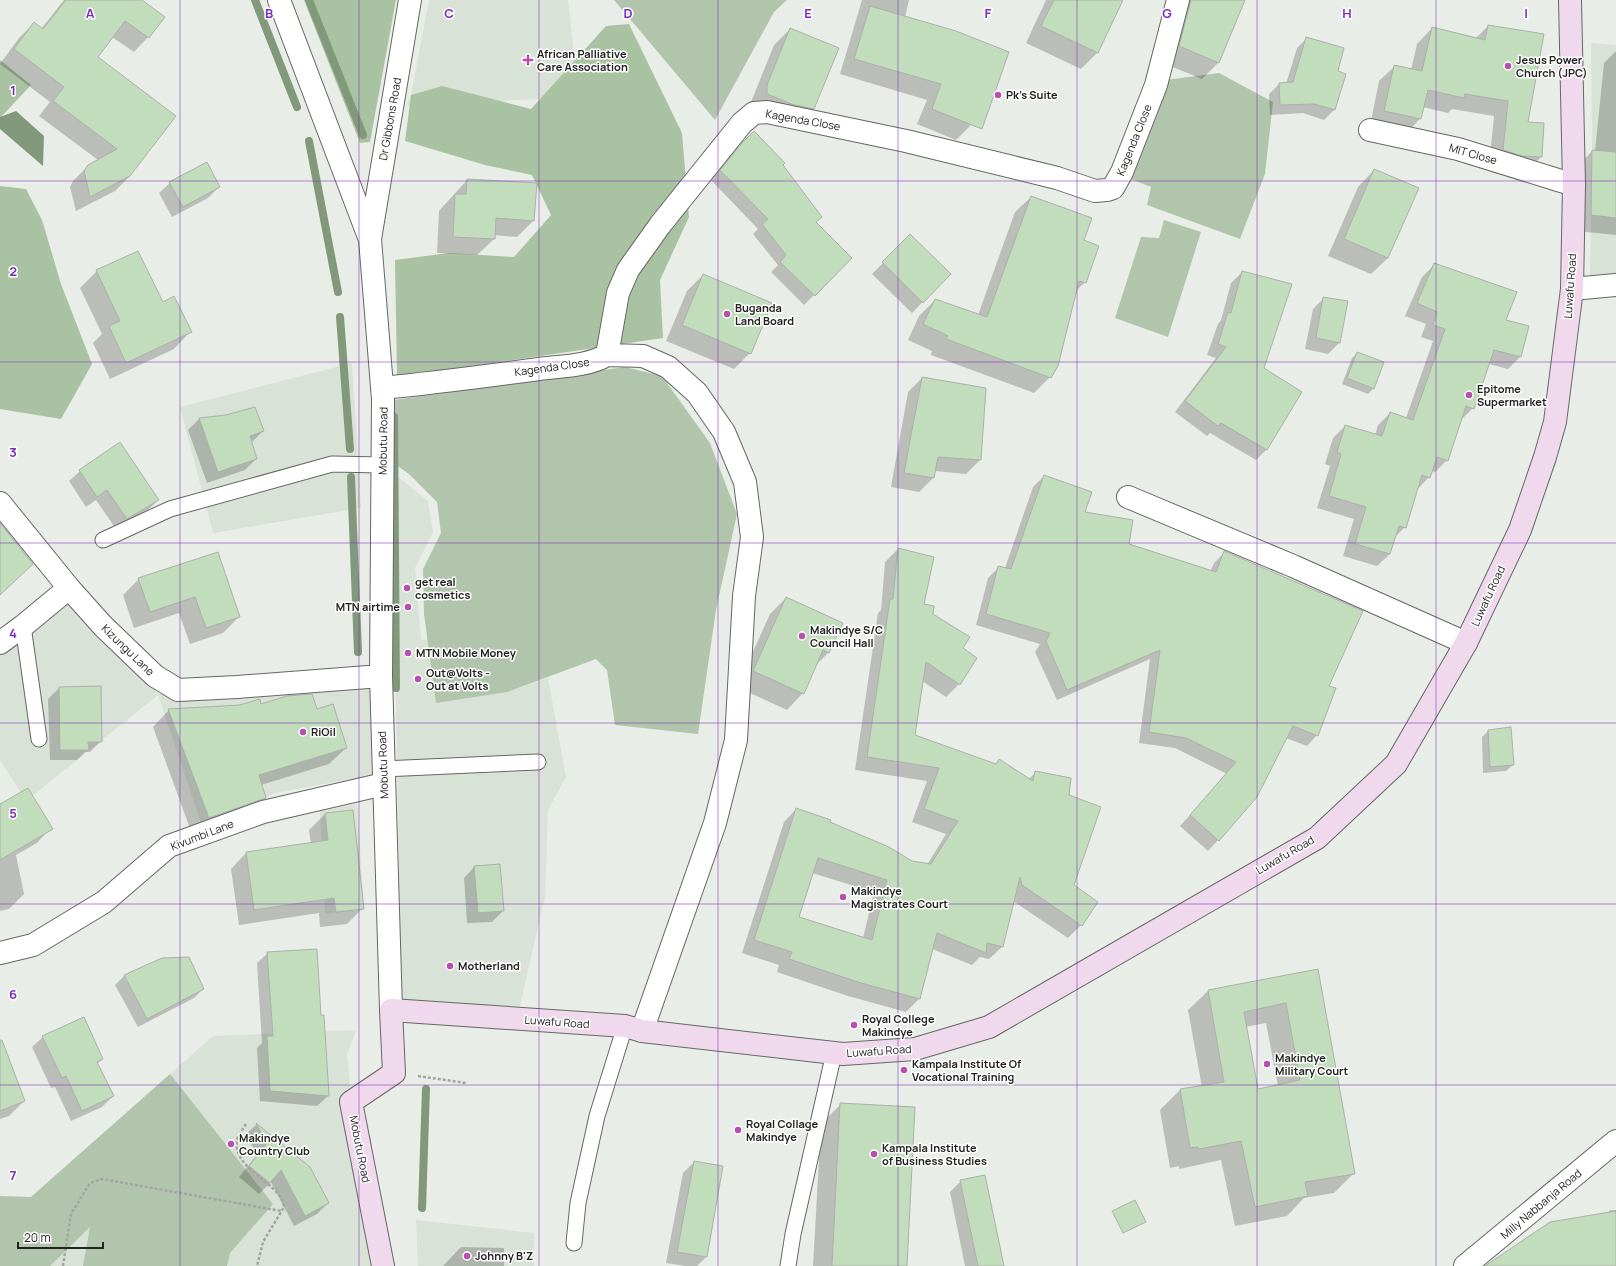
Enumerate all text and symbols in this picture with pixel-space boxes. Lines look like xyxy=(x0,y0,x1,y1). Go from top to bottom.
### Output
text: A xyxy=(86,4,95,22)
text: B xyxy=(265,4,273,22)
text: C xyxy=(444,4,454,22)
text: D xyxy=(623,4,633,22)
text: E xyxy=(804,4,812,22)
text: F xyxy=(985,4,992,22)
text: G xyxy=(1162,4,1172,22)
text: H xyxy=(1342,4,1352,22)
text: I xyxy=(1524,4,1528,22)
place label: African Palliative Care Association xyxy=(537,46,628,74)
place label: Jesus Power Church (JPC) xyxy=(1516,52,1588,80)
marker: African Palliative Care Association xyxy=(522,54,534,66)
marker: Jesus Power Church (JPC) xyxy=(1503,61,1513,71)
street label: Dr Gibbons Road xyxy=(375,76,404,162)
text: 1 xyxy=(10,81,16,99)
place label: Pk's Suite xyxy=(1006,87,1058,102)
marker: Pk's Suite xyxy=(993,90,1003,100)
street label: Kagenda Close xyxy=(1112,101,1155,178)
street label: Kagenda Close xyxy=(764,106,842,134)
street label: MIT Close xyxy=(1447,140,1499,168)
street label: Luwafu Road xyxy=(1560,253,1579,319)
text: 2 xyxy=(9,262,17,280)
place label: Buganda Land Board xyxy=(735,300,794,328)
marker: Buganda Land Board xyxy=(722,309,732,319)
street label: Kagenda Close xyxy=(513,354,591,379)
place label: Epitome Supermarket xyxy=(1477,381,1547,409)
marker: Epitome Supermarket xyxy=(1464,390,1474,400)
street label: Mobutu Road xyxy=(374,407,391,475)
text: 3 xyxy=(9,443,17,461)
street label: Luwafu Road xyxy=(1467,563,1508,628)
place label: get real cosmetics xyxy=(415,574,470,602)
marker: get real cosmetics xyxy=(402,583,412,593)
place label: MTN airtime xyxy=(336,599,400,614)
marker: MTN airtime xyxy=(403,602,413,612)
street label: Kizungu Lane xyxy=(99,621,158,679)
place label: Makindye S/C Council Hall xyxy=(810,622,883,650)
text: 4 xyxy=(9,624,17,642)
marker: Makindye S/C Council Hall xyxy=(797,631,807,641)
place label: MTN Mobile Money xyxy=(416,645,517,660)
marker: MTN Mobile Money xyxy=(403,648,413,658)
place label: Out@Volts - Out at Volts xyxy=(426,665,490,693)
marker: Out@Volts - Out at Volts xyxy=(413,674,423,684)
place label: RiOil xyxy=(311,724,336,739)
marker: RiOil xyxy=(298,727,308,737)
street label: Mobutu Road xyxy=(374,731,391,799)
text: 5 xyxy=(9,804,17,822)
street label: Kivumbi Lane xyxy=(168,815,236,853)
street label: Luwafu Road xyxy=(1253,832,1317,877)
place label: Makindye Magistrates Court xyxy=(851,883,948,911)
marker: Makindye Magistrates Court xyxy=(838,892,848,902)
place label: Motherland xyxy=(458,958,520,973)
marker: Motherland xyxy=(445,961,455,971)
text: 6 xyxy=(9,985,17,1003)
place label: Royal College Makindye xyxy=(862,1011,935,1039)
street label: Luwafu Road xyxy=(524,1012,590,1031)
marker: Royal College Makindye xyxy=(849,1020,859,1030)
street label: Luwafu Road xyxy=(846,1041,912,1060)
place label: Makindye Military Court xyxy=(1275,1050,1349,1078)
place label: Kampala Institute Of Vocational Training xyxy=(912,1056,1022,1084)
marker: Makindye Military Court xyxy=(1262,1059,1272,1069)
marker: Kampala Institute Of Vocational Training xyxy=(899,1065,909,1075)
street label: Mobutu Road xyxy=(347,1114,374,1184)
place label: Royal Collage Makindye xyxy=(746,1116,819,1144)
marker: Royal Collage Makindye xyxy=(733,1125,743,1135)
place label: Makindye Country Club xyxy=(239,1130,310,1158)
marker: Makindye Country Club xyxy=(226,1139,236,1149)
place label: Kampala Institute of Business Studies xyxy=(882,1140,987,1168)
marker: Kampala Institute of Business Studies xyxy=(869,1149,879,1159)
street label: Milly Nabbanja Road xyxy=(1497,1165,1584,1242)
text: 7 xyxy=(10,1166,17,1184)
scale bar xyxy=(18,1224,103,1250)
text: 20 m xyxy=(24,1229,51,1246)
place label: Johnny B'Z xyxy=(475,1248,533,1263)
marker: Johnny B'Z xyxy=(462,1251,472,1261)

